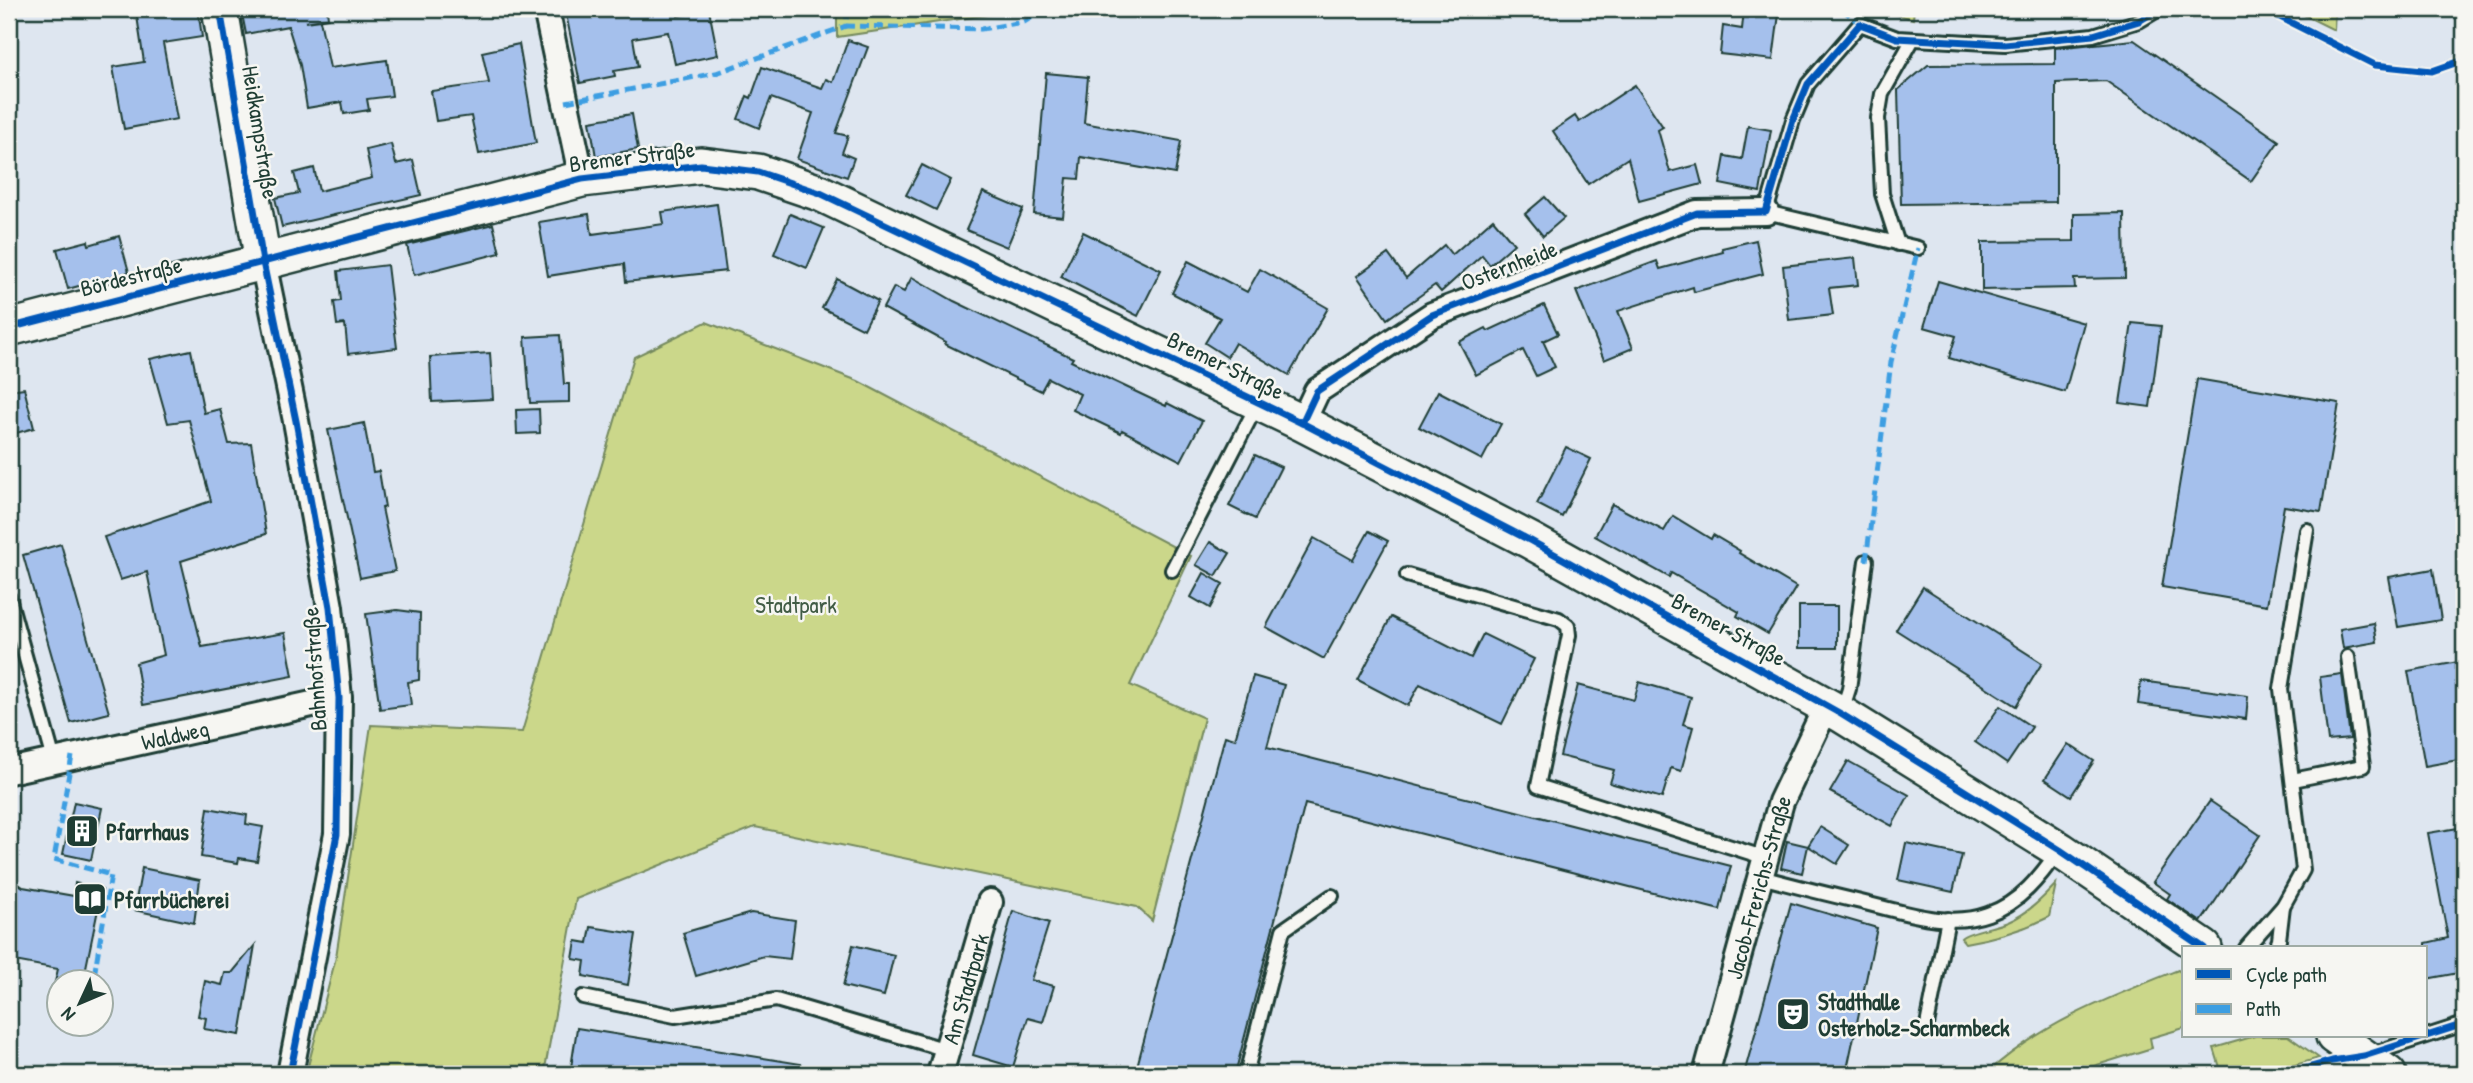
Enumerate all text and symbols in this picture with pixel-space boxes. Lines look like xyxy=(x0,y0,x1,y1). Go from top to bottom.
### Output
street label: Heidkampstraße xyxy=(235,63,287,201)
street label: Bremer Straße xyxy=(567,133,697,179)
street label: Osternheide xyxy=(1457,233,1561,297)
street label: Bördestraße xyxy=(77,248,185,304)
street label: Bremer Straße xyxy=(1162,323,1290,407)
street label: Bremer Straße xyxy=(1666,585,1792,673)
park label: Stadtpark xyxy=(755,589,837,620)
street label: Bahnhofstraße xyxy=(294,606,334,732)
street label: Waldweg xyxy=(138,712,212,757)
street label: Jacob-Frerichs-Straße xyxy=(1717,789,1798,983)
building icon: Pfarrhaus xyxy=(63,812,101,850)
place label: Pfarrhaus xyxy=(106,816,189,847)
library icon: Pfarrbücherei xyxy=(71,880,109,918)
place label: Pfarrbücherei xyxy=(114,884,230,915)
street label: Am Stadtpark xyxy=(934,929,996,1048)
legend xyxy=(2182,946,2428,1038)
text: Cycle path xyxy=(2246,960,2327,989)
north arrow xyxy=(46,968,116,1038)
place label: Stadthalle Osterholz-Scharmbeck xyxy=(1818,986,2010,1043)
text: Path xyxy=(2246,994,2281,1023)
theatre icon: Stadthalle Osterholz-Scharmbeck xyxy=(1774,995,1812,1033)
text: N xyxy=(55,1002,81,1027)

